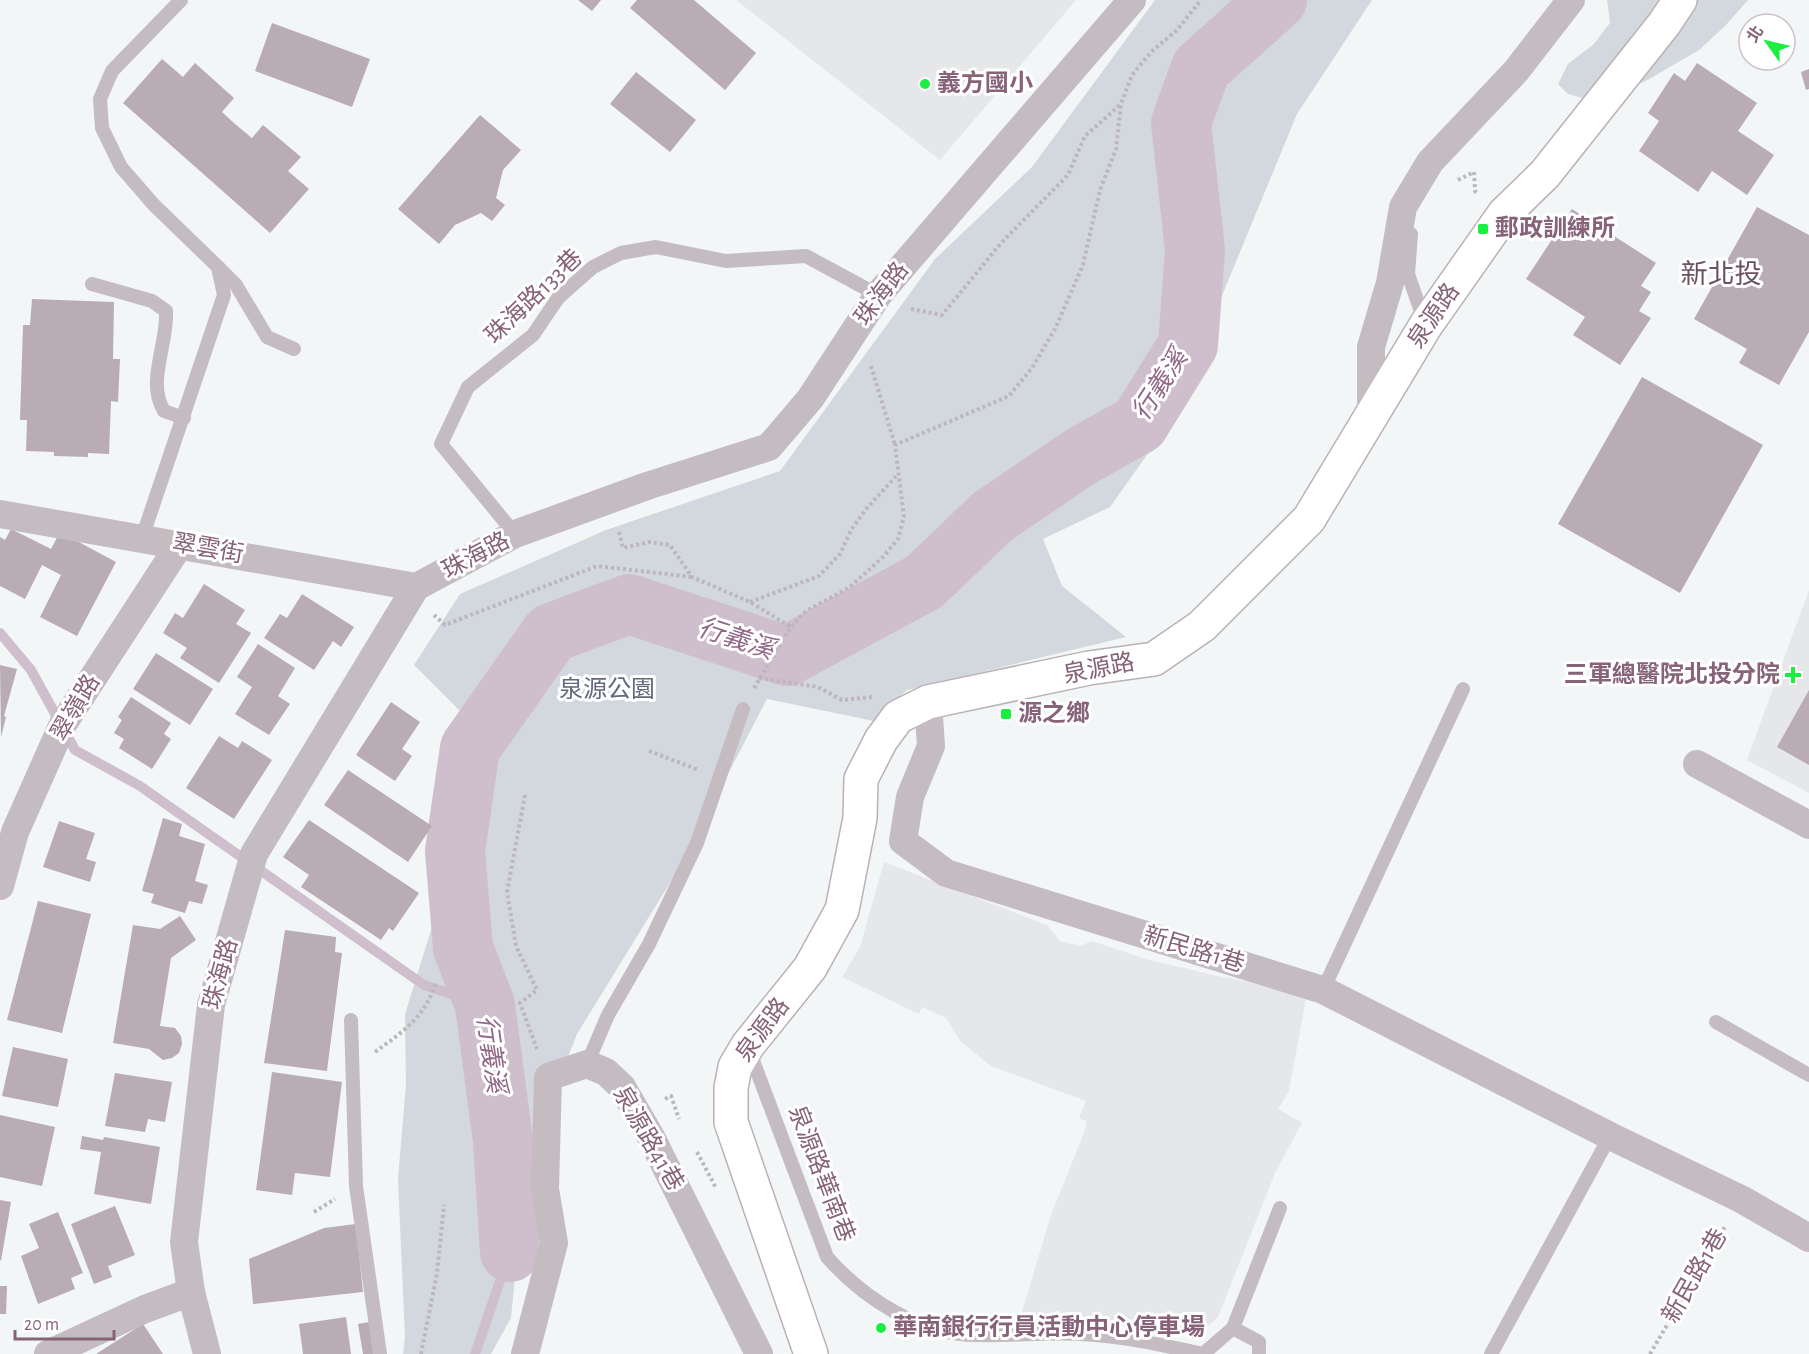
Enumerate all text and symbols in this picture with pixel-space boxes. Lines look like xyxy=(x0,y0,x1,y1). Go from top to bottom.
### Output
north arrow xyxy=(1737,12,1797,72)
text: 北 xyxy=(1743,22,1767,45)
place label: 義方國小 xyxy=(937,70,1033,96)
marker: 義方國小 xyxy=(918,77,932,91)
place label: 郵政訓練所 xyxy=(1495,215,1615,241)
marker: 郵政訓練所 xyxy=(1476,222,1490,236)
street label: 珠海路133巷 xyxy=(480,244,587,349)
street label: 珠海路 xyxy=(849,257,913,330)
district label: 新北投 xyxy=(1681,259,1762,288)
street label: 泉源路 xyxy=(1402,278,1464,353)
water label: 行義溪 xyxy=(1127,341,1194,425)
street label: 珠海路 xyxy=(438,527,513,583)
street label: 翠雲街 xyxy=(170,529,246,567)
water label: 行義溪 xyxy=(695,614,781,665)
street label: 泉源路 xyxy=(1061,648,1137,688)
place label: 三軍總醫院北投分院 xyxy=(1564,661,1780,687)
marker: 三軍總醫院北投分院 xyxy=(1784,666,1802,684)
street label: 翠嶺路 xyxy=(46,670,104,745)
park label: 泉源公園 xyxy=(559,676,655,702)
place label: 源之鄉 xyxy=(1018,700,1090,726)
marker: 源之鄉 xyxy=(999,707,1013,721)
street label: 新民路1巷 xyxy=(1141,921,1248,977)
street label: 珠海路 xyxy=(198,936,242,1012)
street label: 泉源路 xyxy=(731,993,794,1066)
water label: 行義溪 xyxy=(473,1013,511,1098)
street label: 泉源路41巷 xyxy=(609,1082,689,1195)
street label: 泉源路華南巷 xyxy=(784,1102,860,1246)
street label: 新民路1巷 xyxy=(1657,1224,1731,1327)
scale bar xyxy=(15,1303,114,1341)
place label: 華南銀行行員活動中心停車場 xyxy=(893,1314,1205,1340)
text: 20 m xyxy=(24,1316,59,1334)
marker: 華南銀行行員活動中心停車場 xyxy=(874,1321,888,1335)

